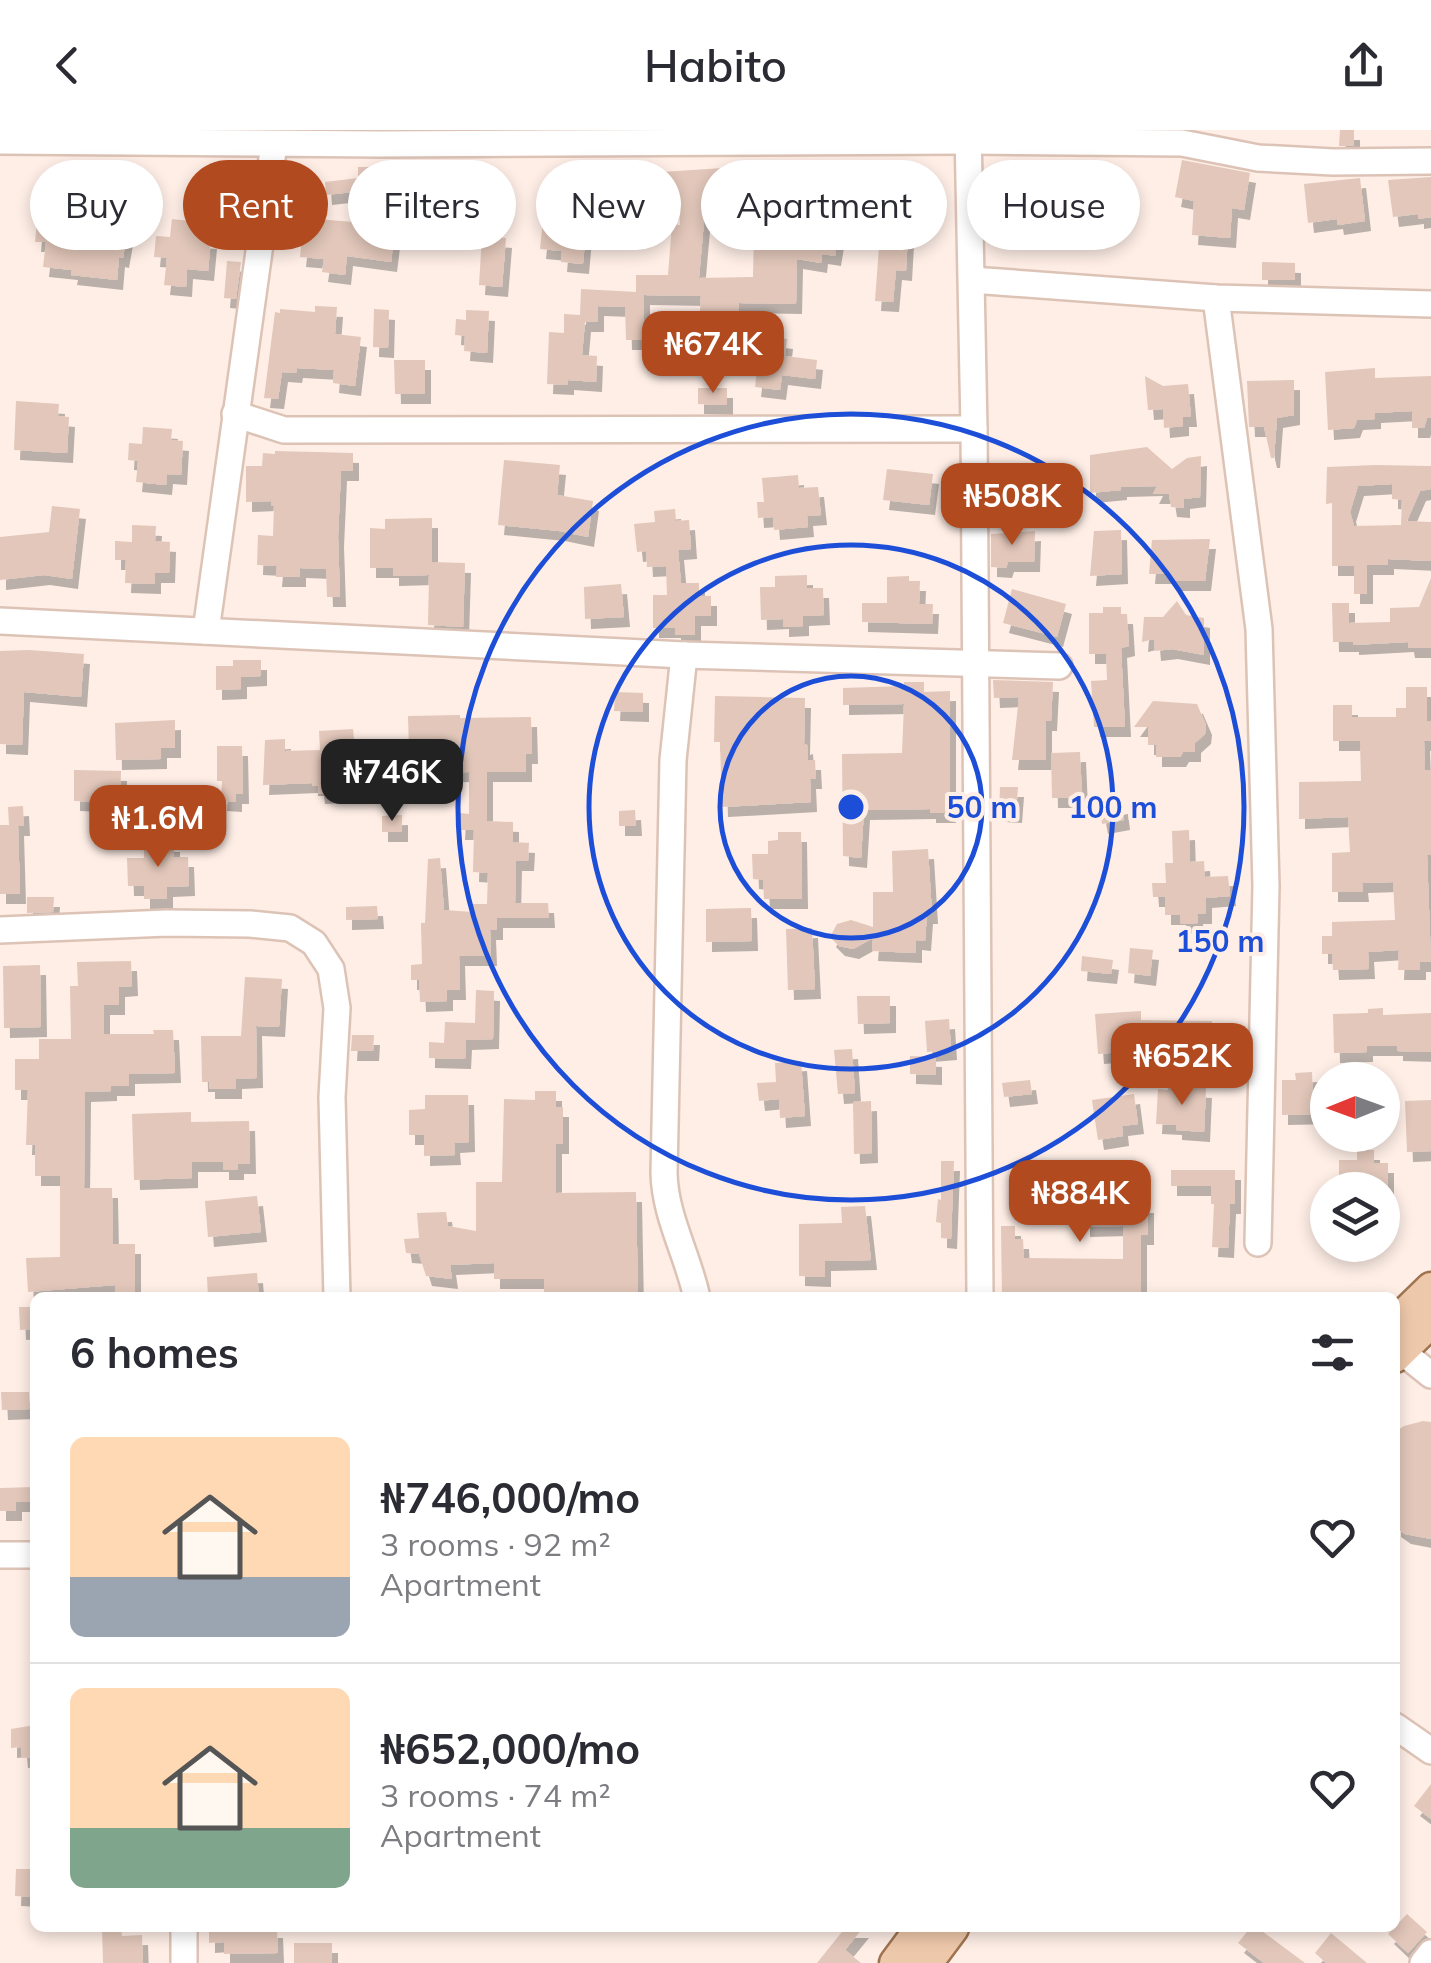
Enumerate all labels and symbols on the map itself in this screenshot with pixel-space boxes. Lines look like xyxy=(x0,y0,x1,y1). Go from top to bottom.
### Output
pin: ₦674K xyxy=(643,311,783,396)
pin: ₦508K xyxy=(942,463,1082,548)
pin: ₦746K xyxy=(322,739,462,824)
pin: ₦1.6M xyxy=(88,785,228,870)
text: 50 m xyxy=(946,788,1018,826)
text: 100 m xyxy=(1068,788,1158,826)
centre of rings xyxy=(833,789,869,825)
text: 150 m xyxy=(1175,922,1265,960)
pin: ₦652K xyxy=(1112,1023,1252,1108)
north arrow xyxy=(1310,1062,1400,1152)
pin: ₦884K xyxy=(1010,1160,1150,1245)

